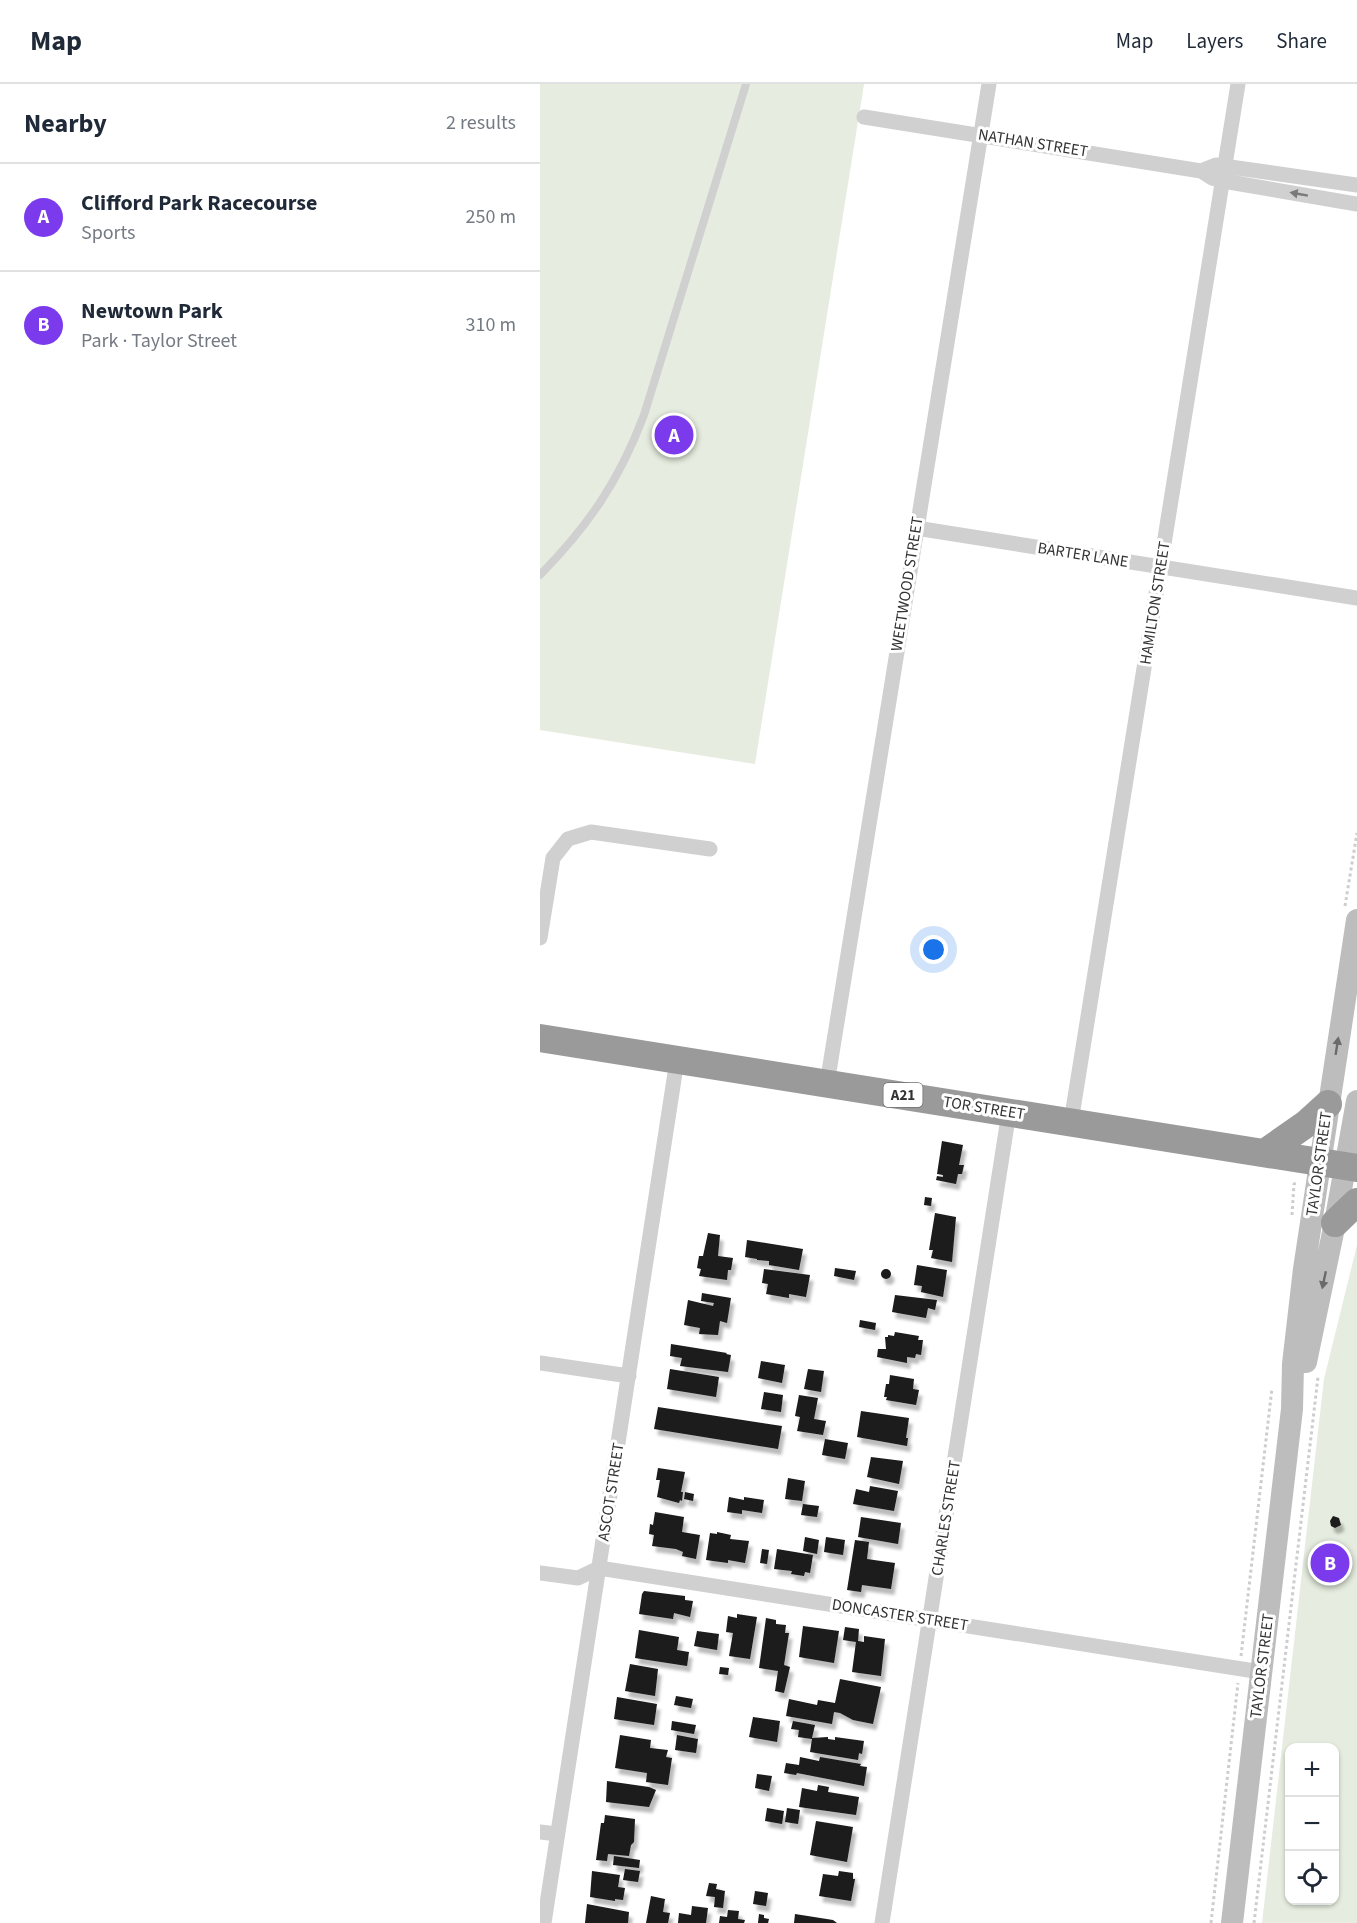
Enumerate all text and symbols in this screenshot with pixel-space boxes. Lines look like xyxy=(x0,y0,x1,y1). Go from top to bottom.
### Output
text: Map xyxy=(30,21,82,61)
text: Map xyxy=(1116,26,1153,56)
text: Layers xyxy=(1186,26,1243,56)
text: Share xyxy=(1276,26,1327,56)
text: Nearby xyxy=(24,105,107,142)
text: 2 results xyxy=(446,109,516,137)
street label: NATHAN STREET xyxy=(977,123,1090,163)
text: Clifford Park Racecourse xyxy=(81,187,317,219)
one-way arrow xyxy=(1290,189,1309,198)
text: A xyxy=(38,203,49,231)
text: 250 m xyxy=(466,203,516,231)
text: Sports xyxy=(81,219,136,247)
text: Newtown Park xyxy=(81,295,223,327)
text: B xyxy=(37,311,50,339)
text: 310 m xyxy=(466,311,516,339)
text: Park · Taylor Street xyxy=(81,327,237,355)
pin: A xyxy=(654,412,694,458)
street label: WEETWOOD STREET xyxy=(885,515,929,653)
street label: BARTER LANE xyxy=(1036,537,1130,573)
street label: HAMILTON STREET xyxy=(1134,539,1176,666)
your location xyxy=(919,935,948,964)
one-way arrow xyxy=(1333,1037,1342,1056)
road number: A21 xyxy=(884,1083,922,1107)
street label: TOR STREET xyxy=(942,1091,1027,1125)
street label: TAYLOR STREET xyxy=(1301,1110,1337,1218)
one-way arrow xyxy=(1318,1271,1328,1289)
street label: ASCOT STREET xyxy=(592,1441,630,1543)
street label: CHARLES STREET xyxy=(926,1458,966,1577)
pin: B xyxy=(1310,1540,1350,1586)
street label: DONCASTER STREET xyxy=(830,1593,970,1637)
street label: TAYLOR STREET xyxy=(1245,1612,1279,1720)
map controls xyxy=(1285,1743,1339,1905)
button: + xyxy=(1285,1743,1339,1797)
button: − xyxy=(1285,1797,1339,1851)
button: locate xyxy=(1285,1851,1339,1905)

